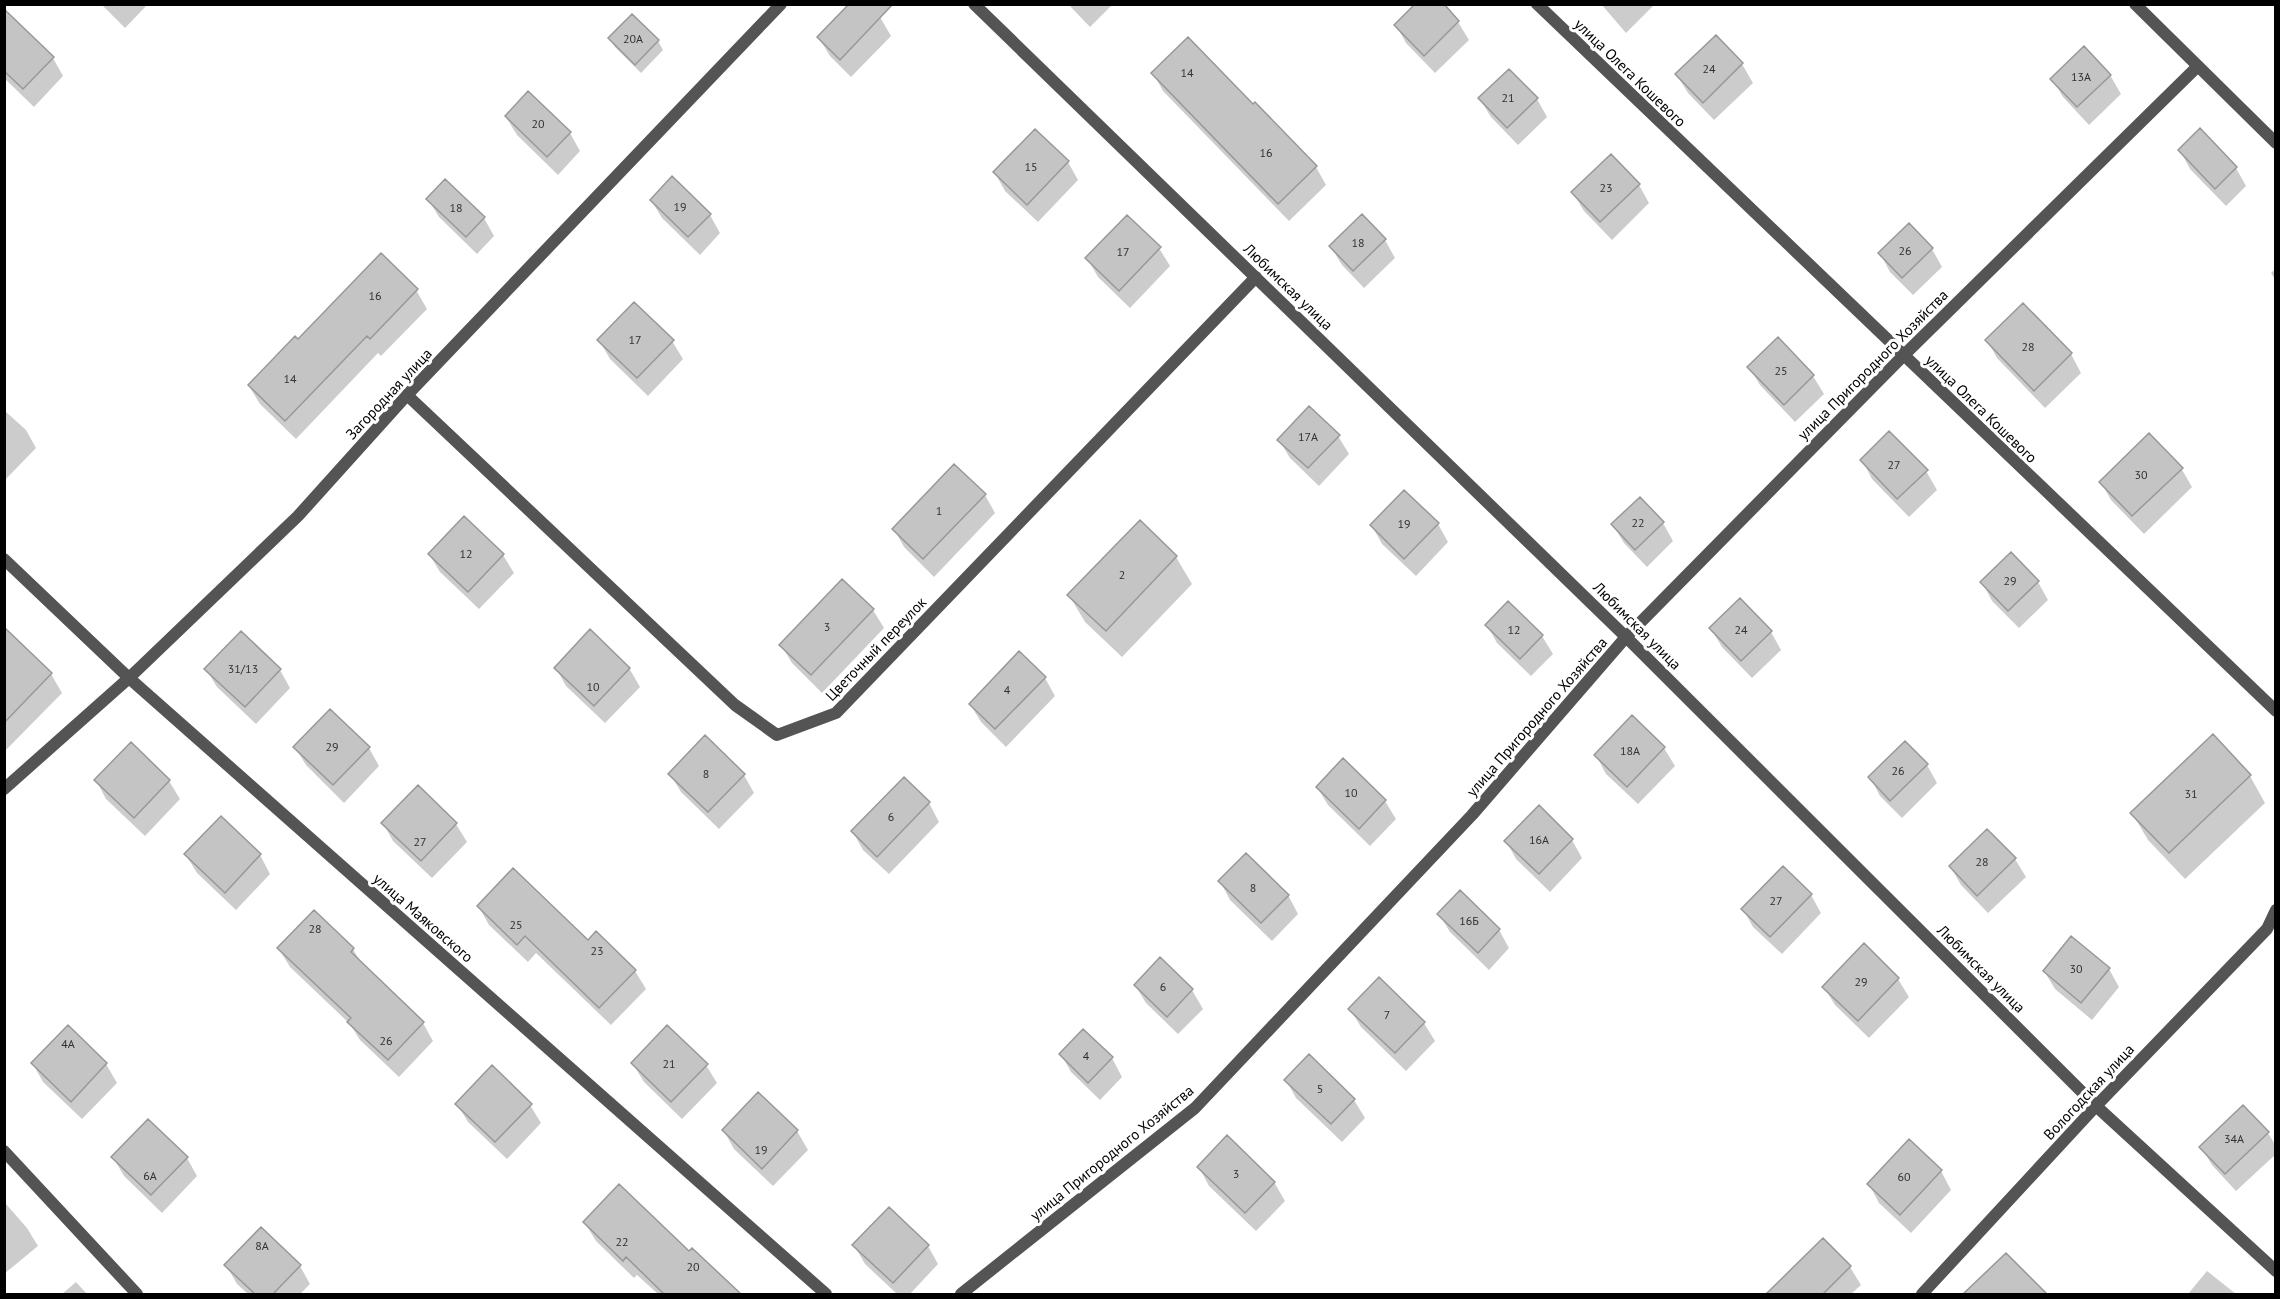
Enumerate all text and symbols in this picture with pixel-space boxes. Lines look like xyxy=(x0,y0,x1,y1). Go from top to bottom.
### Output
street label: улица Олега Кошевого xyxy=(1571,14,1690,131)
house number: 20А xyxy=(623,31,643,46)
house number: 24 xyxy=(1702,61,1716,76)
house number: 14 xyxy=(1180,65,1194,80)
house number: 13А xyxy=(2071,69,2091,84)
house number: 21 xyxy=(1501,90,1515,105)
house number: 20 xyxy=(531,116,545,131)
house number: 16 xyxy=(1259,145,1273,160)
house number: 15 xyxy=(1024,159,1038,174)
house number: 23 xyxy=(1599,180,1613,195)
house number: 19 xyxy=(673,199,687,214)
house number: 18 xyxy=(449,200,463,215)
house number: 18 xyxy=(1351,235,1365,250)
street label: Любимская улица xyxy=(1239,239,1337,334)
house number: 26 xyxy=(1898,243,1912,258)
house number: 17 xyxy=(1116,244,1130,259)
street label: улица Пригородного Хозяйства xyxy=(1793,285,1952,444)
house number: 16 xyxy=(368,288,382,303)
house number: 17 xyxy=(628,332,642,347)
house number: 28 xyxy=(2021,339,2035,354)
street label: Загородная улица xyxy=(341,344,436,443)
street label: улица Олега Кошевого xyxy=(1922,350,2041,467)
house number: 25 xyxy=(1774,363,1788,378)
house number: 14 xyxy=(283,371,297,386)
house number: 17А xyxy=(1298,429,1318,444)
house number: 27 xyxy=(1887,457,1901,472)
house number: 30 xyxy=(2134,467,2148,482)
house number: 1 xyxy=(936,503,942,518)
house number: 22 xyxy=(1631,515,1645,530)
house number: 19 xyxy=(1397,516,1411,531)
house number: 12 xyxy=(459,546,473,561)
house number: 2 xyxy=(1119,567,1125,582)
house number: 29 xyxy=(2003,573,2017,588)
street label: Любимская улица xyxy=(1589,577,1685,674)
street label: Цветочный переулок xyxy=(821,592,931,705)
house number: 3 xyxy=(824,619,830,634)
house number: 12 xyxy=(1507,622,1521,637)
house number: 24 xyxy=(1734,622,1748,637)
street label: улица Пригородного Хозяйства xyxy=(1462,633,1611,800)
house number: 31/13 xyxy=(228,661,258,676)
house number: 10 xyxy=(586,679,600,694)
house number: 4 xyxy=(1004,682,1011,697)
house number: 29 xyxy=(325,739,339,754)
house number: 18А xyxy=(1620,743,1640,758)
house number: 26 xyxy=(1891,763,1905,778)
house number: 8 xyxy=(703,766,709,781)
house number: 10 xyxy=(1344,785,1358,800)
house number: 31 xyxy=(2184,786,2198,801)
house number: 6 xyxy=(888,809,894,824)
house number: 16А xyxy=(1529,832,1549,847)
house number: 27 xyxy=(413,834,427,849)
house number: 28 xyxy=(1975,854,1989,869)
street label: улица Маяковского xyxy=(369,869,477,966)
house number: 8 xyxy=(1250,880,1256,895)
house number: 27 xyxy=(1769,893,1783,908)
house number: 16Б xyxy=(1459,913,1479,928)
house number: 25 xyxy=(509,917,523,932)
street label: Любимская улица xyxy=(1933,920,2029,1017)
house number: 28 xyxy=(308,921,322,936)
house number: 23 xyxy=(590,943,604,958)
house number: 30 xyxy=(2069,961,2083,976)
house number: 29 xyxy=(1854,974,1868,989)
house number: 6 xyxy=(1160,979,1166,994)
house number: 7 xyxy=(1384,1007,1390,1022)
house number: 26 xyxy=(379,1033,393,1048)
house number: 4А xyxy=(61,1036,75,1051)
street label: Вологодская улица xyxy=(2039,1040,2138,1144)
house number: 4 xyxy=(1083,1048,1090,1063)
house number: 21 xyxy=(662,1056,676,1071)
street label: улица Пригородного Хозяйства xyxy=(1026,1081,1197,1224)
house number: 5 xyxy=(1317,1081,1323,1096)
house number: 34А xyxy=(2224,1131,2244,1146)
house number: 19 xyxy=(754,1142,768,1157)
house number: 3 xyxy=(1233,1166,1239,1181)
house number: 6А xyxy=(143,1168,157,1183)
house number: 60 xyxy=(1897,1169,1911,1184)
house number: 22 xyxy=(615,1234,629,1249)
house number: 8А xyxy=(255,1238,269,1253)
house number: 20 xyxy=(686,1259,700,1274)

